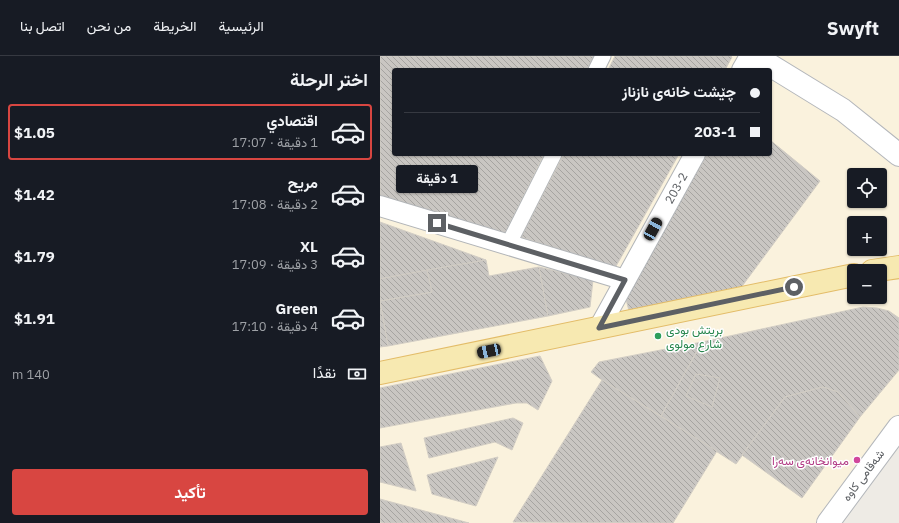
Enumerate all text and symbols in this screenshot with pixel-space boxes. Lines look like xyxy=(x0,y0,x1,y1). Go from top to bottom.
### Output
text: Swyft xyxy=(827,16,879,40)
text: اتصل بنا xyxy=(20,17,65,35)
text: من نحن xyxy=(87,17,131,35)
text: الخريطة xyxy=(153,17,197,35)
text: الرئيسية xyxy=(219,17,264,35)
text: اختر الرحلة xyxy=(290,68,368,91)
text: چێشت خانەی نازناز xyxy=(622,82,736,101)
text: اقتصادي xyxy=(266,111,318,130)
icon: car xyxy=(330,114,366,150)
text: 203-1 xyxy=(694,122,736,141)
text: $1.05 xyxy=(14,123,55,142)
text: 1 دقيقة · 17:07 xyxy=(232,134,318,151)
callout: 1 دقيقة xyxy=(396,165,478,193)
map controls xyxy=(847,168,887,304)
button: locate xyxy=(847,168,887,208)
text: 1 دقيقة xyxy=(416,170,458,187)
street label: 203-2 xyxy=(661,170,691,206)
text: مريح xyxy=(288,173,318,192)
icon: car xyxy=(330,176,366,212)
text: $1.42 xyxy=(14,185,55,204)
text: 2 دقيقة · 17:08 xyxy=(232,196,318,213)
route end xyxy=(428,214,446,232)
car xyxy=(642,216,664,242)
button: + xyxy=(847,216,887,256)
text: XL xyxy=(300,237,318,256)
icon: car xyxy=(330,238,366,274)
text: $1.79 xyxy=(14,247,55,266)
text: 3 دقيقة · 17:09 xyxy=(232,256,318,273)
button: − xyxy=(847,264,887,304)
route start xyxy=(785,278,803,296)
text: Green xyxy=(275,299,318,318)
icon: car xyxy=(330,300,366,336)
text: $1.91 xyxy=(14,309,55,328)
text: 4 دقيقة · 17:10 xyxy=(232,318,318,335)
place label: بريتش بودى شارع مولوى xyxy=(666,322,723,353)
marker: بريتش بودى شارع مولوى xyxy=(653,331,663,341)
car xyxy=(476,343,502,359)
text: نقدًا xyxy=(313,363,336,382)
icon: cash xyxy=(346,363,368,385)
text: 140 m xyxy=(12,366,50,383)
street label: شەقامی کاوە xyxy=(839,446,888,504)
place label: میوانخانەی سەرا xyxy=(772,453,849,469)
marker: میوانخانەی سەرا xyxy=(852,455,862,465)
button: تأكيد xyxy=(12,469,368,515)

